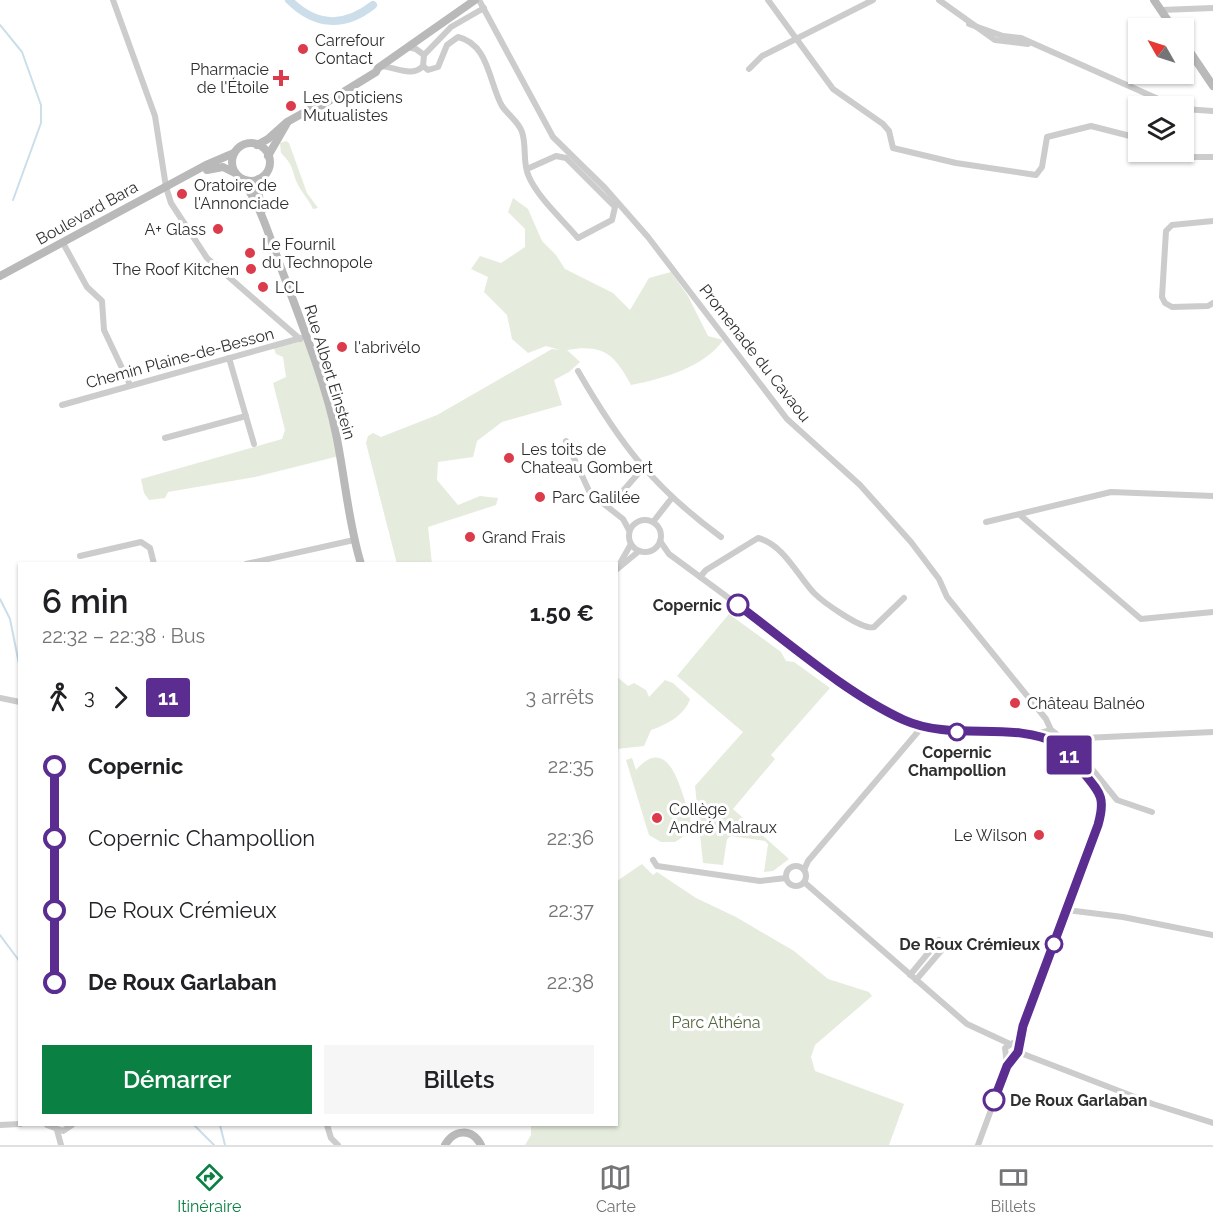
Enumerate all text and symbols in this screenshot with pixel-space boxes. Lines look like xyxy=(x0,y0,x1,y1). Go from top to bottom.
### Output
north arrow xyxy=(1128,18,1194,84)
map controls xyxy=(1128,18,1194,162)
place label: Carrefour Contact xyxy=(315,31,385,68)
marker: Carrefour Contact xyxy=(296,42,310,56)
place label: Pharmacie de l'Étoile xyxy=(190,60,269,97)
marker: Pharmacie de l'Étoile xyxy=(274,71,288,85)
place label: Les Opticiens Mutualistes xyxy=(303,88,403,125)
button: layers xyxy=(1128,96,1194,162)
marker: Les Opticiens Mutualistes xyxy=(284,99,298,113)
place label: Oratoire de l'Annonciade xyxy=(194,176,289,213)
street label: Boulevard Bara xyxy=(33,177,141,249)
marker: Oratoire de l'Annonciade xyxy=(175,187,189,201)
place label: A+ Glass xyxy=(144,220,206,239)
marker: A+ Glass xyxy=(211,222,225,236)
place label: Le Fournil du Technopole xyxy=(262,235,373,272)
marker: Le Fournil du Technopole xyxy=(243,246,257,260)
place label: The Roof Kitchen xyxy=(113,260,239,279)
marker: The Roof Kitchen xyxy=(244,262,258,276)
place label: LCL xyxy=(275,278,305,297)
marker: LCL xyxy=(256,280,270,294)
street label: Promenade du Cavaou xyxy=(695,280,815,426)
street label: Rue Albert Einstein xyxy=(300,302,360,442)
street label: Chemin Plaine-de-Besson xyxy=(84,324,276,392)
place label: l'abrivélo xyxy=(354,338,420,357)
marker: l'abrivélo xyxy=(335,340,349,354)
place label: Les toits de Chateau Gombert xyxy=(521,440,653,477)
marker: Les toits de Chateau Gombert xyxy=(502,451,516,465)
place label: Parc Galilée xyxy=(552,488,640,507)
marker: Parc Galilée xyxy=(533,490,547,504)
place label: Grand Frais xyxy=(482,528,566,547)
marker: Grand Frais xyxy=(463,530,477,544)
text: 6 min xyxy=(42,582,128,621)
marker: Copernic xyxy=(727,594,749,616)
place label: Copernic xyxy=(653,596,722,615)
text: 1.50 € xyxy=(530,600,594,626)
text: 22:32 – 22:38 · Bus xyxy=(42,624,205,648)
icon: walk xyxy=(42,681,75,714)
icon: forward xyxy=(104,681,137,714)
text: 3 xyxy=(84,685,95,709)
text: 11 xyxy=(158,685,178,710)
text: 3 arrêts xyxy=(526,685,594,709)
place label: Château Balnéo xyxy=(1027,694,1145,713)
marker: Château Balnéo xyxy=(1008,696,1022,710)
marker: Copernic Champollion xyxy=(948,723,966,741)
line badge: 11 xyxy=(1042,736,1096,774)
place label: Copernic Champollion xyxy=(908,743,1006,780)
text: 11 xyxy=(1059,743,1079,768)
text: Copernic xyxy=(88,753,183,779)
text: 22:35 xyxy=(548,754,594,778)
place label: Collège André Malraux xyxy=(669,800,777,837)
marker: Collège André Malraux xyxy=(650,811,664,825)
text: Copernic Champollion xyxy=(88,825,315,851)
text: 22:36 xyxy=(547,826,594,850)
place label: Le Wilson xyxy=(954,826,1027,845)
marker: Le Wilson xyxy=(1032,828,1046,842)
text: De Roux Crémieux xyxy=(88,897,277,923)
text: 22:37 xyxy=(548,898,594,922)
place label: De Roux Crémieux xyxy=(899,935,1040,954)
marker: De Roux Crémieux xyxy=(1045,935,1063,953)
text: De Roux Garlaban xyxy=(88,969,277,995)
text: 22:38 xyxy=(547,970,594,994)
park label: Parc Athéna xyxy=(672,1013,760,1032)
button: Démarrer xyxy=(42,1045,312,1114)
button: Billets xyxy=(324,1045,594,1114)
marker: De Roux Garlaban xyxy=(983,1089,1005,1111)
place label: De Roux Garlaban xyxy=(1010,1091,1147,1110)
tab: Itinéraire xyxy=(177,1161,241,1216)
tab: Carte xyxy=(596,1161,636,1216)
tab: Billets xyxy=(990,1161,1036,1216)

